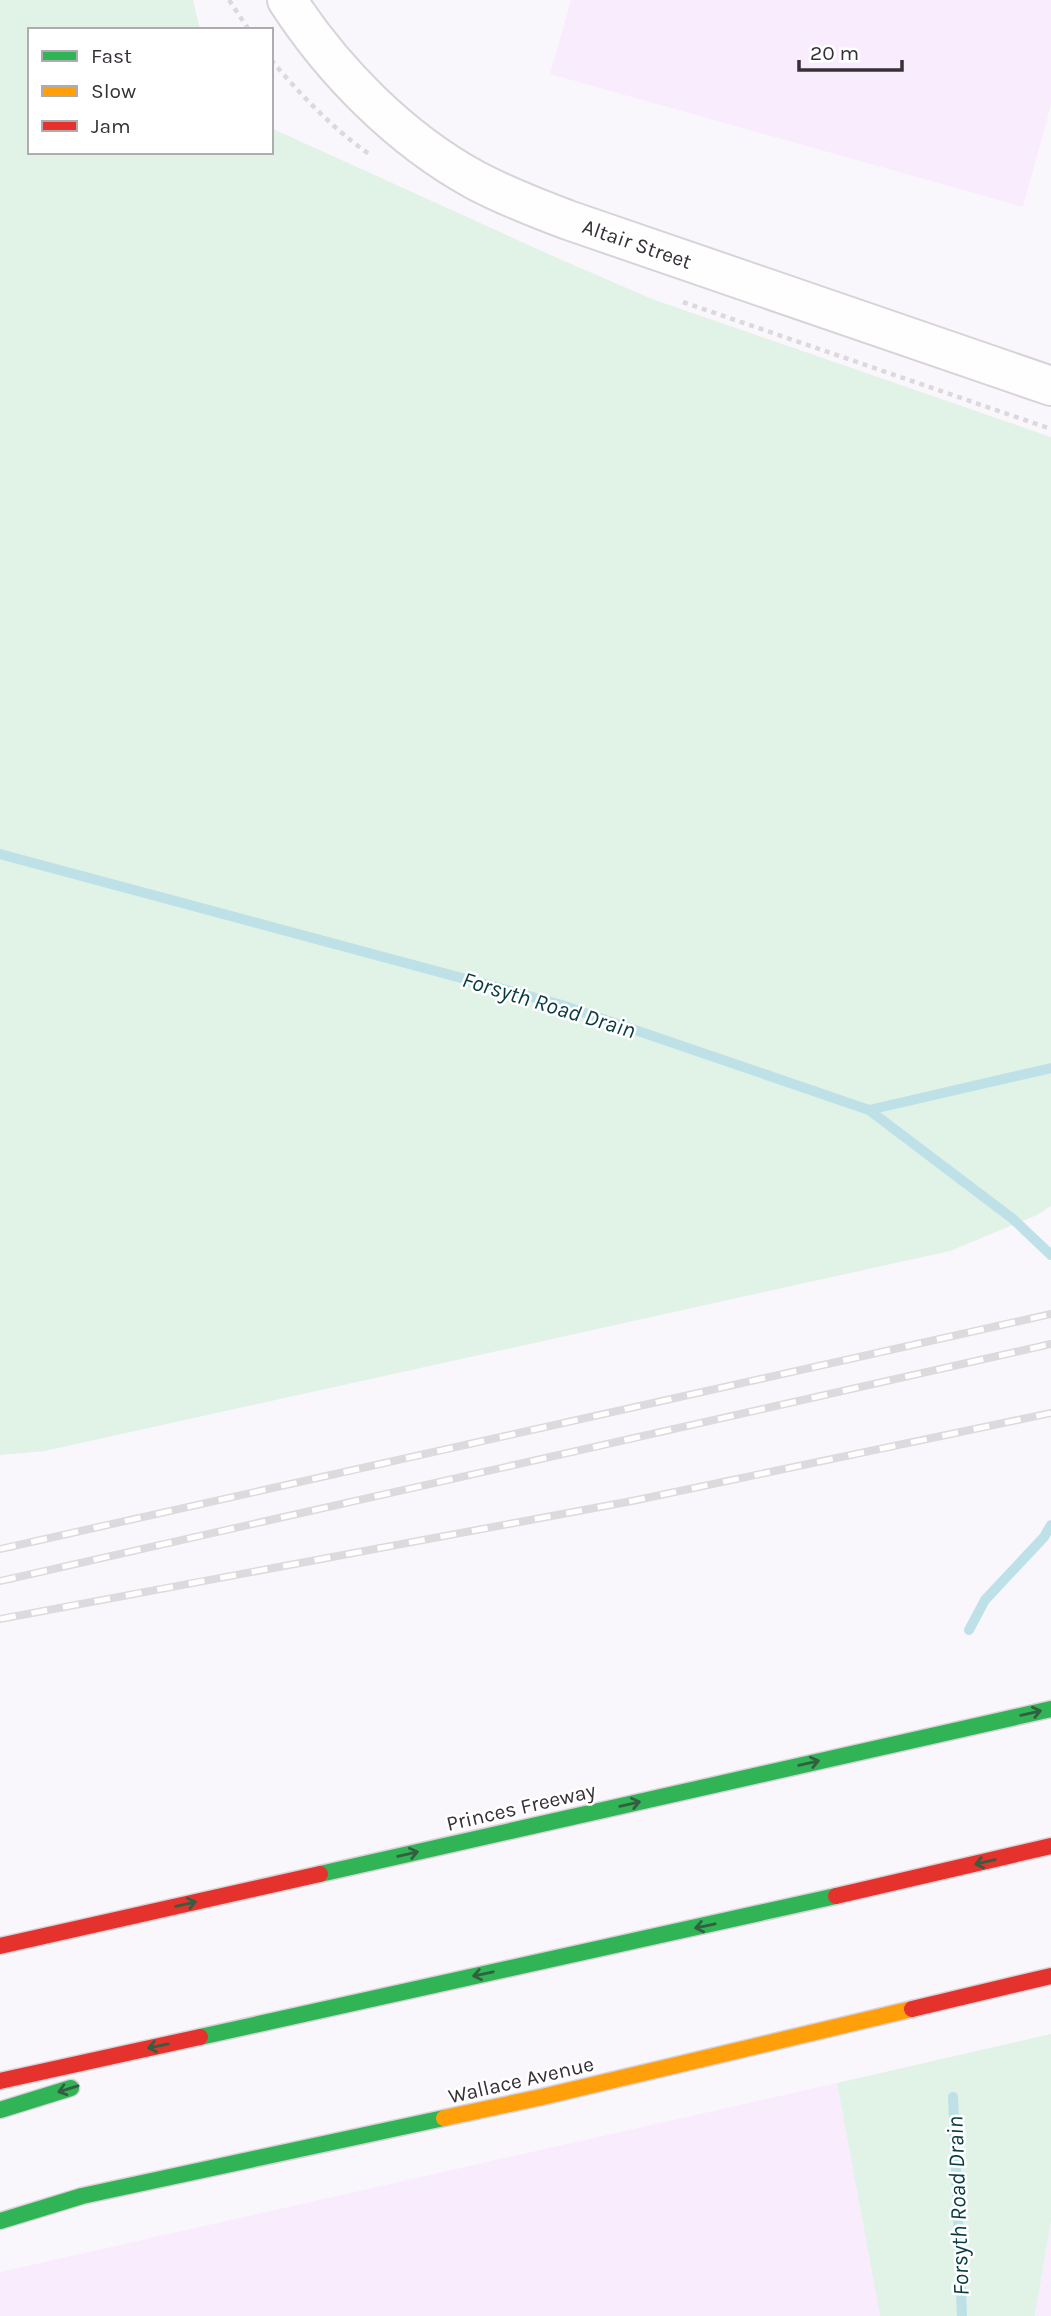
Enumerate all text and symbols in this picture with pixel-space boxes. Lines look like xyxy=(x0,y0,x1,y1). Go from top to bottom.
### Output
legend xyxy=(28,28,273,154)
scale bar xyxy=(799,28,902,72)
text: 20 m xyxy=(810,41,859,65)
text: Fast xyxy=(91,44,132,68)
text: Slow xyxy=(91,79,136,103)
text: Jam xyxy=(91,114,131,138)
street label: Altair Street xyxy=(579,214,695,274)
water label: Forsyth Road Drain xyxy=(459,966,639,1044)
one-way arrow xyxy=(1019,1706,1042,1720)
one-way arrow xyxy=(797,1756,820,1770)
street label: Princes Freeway xyxy=(444,1778,598,1836)
one-way arrow xyxy=(618,1796,641,1810)
one-way arrow xyxy=(396,1846,419,1860)
one-way arrow xyxy=(974,1856,996,1869)
one-way arrow xyxy=(174,1897,197,1910)
one-way arrow xyxy=(695,1920,717,1933)
one-way arrow xyxy=(472,1968,495,1982)
one-way arrow xyxy=(147,2040,170,2053)
street label: Wallace Avenue xyxy=(446,2052,596,2108)
one-way arrow xyxy=(57,2084,79,2097)
water label: Forsyth Road Drain xyxy=(941,2116,975,2296)

